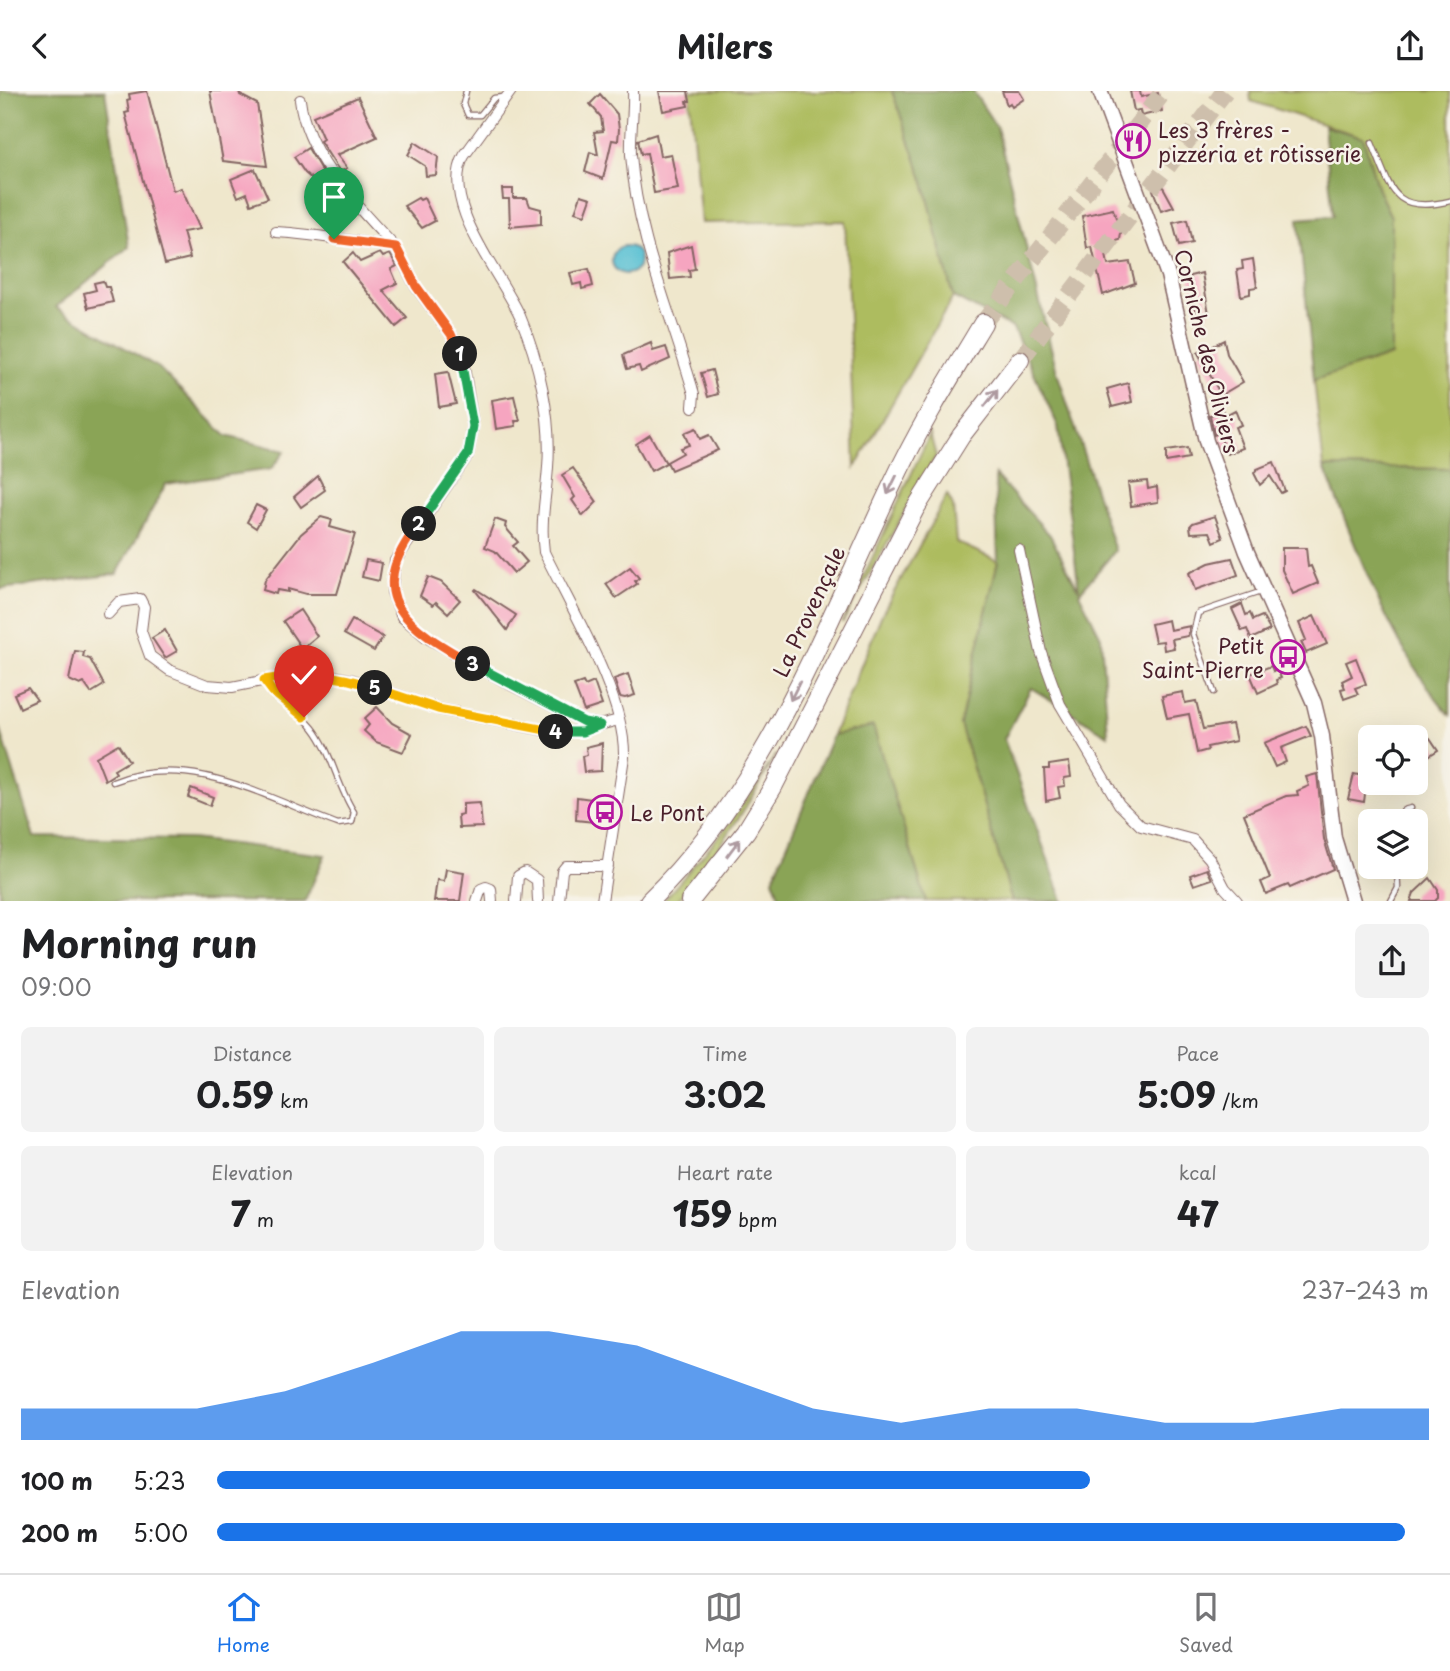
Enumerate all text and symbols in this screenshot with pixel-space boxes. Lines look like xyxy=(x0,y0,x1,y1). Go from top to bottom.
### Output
text: Milers xyxy=(677,22,773,70)
icon: back xyxy=(21,27,59,65)
icon: share xyxy=(1391,27,1429,65)
place label: Les 3 frères - pizzéria et rôtisserie xyxy=(1158,113,1361,169)
restaurant icon: Les 3 frères - pizzéria et rôtisserie xyxy=(1114,122,1152,160)
pin xyxy=(304,167,364,239)
icon: arrive xyxy=(315,178,353,216)
street label: Corniche des Oliviers xyxy=(1167,245,1249,457)
pin: 1 xyxy=(442,337,477,371)
text: 1 xyxy=(455,339,464,367)
one-way arrow xyxy=(983,389,998,407)
one-way arrow xyxy=(885,474,898,495)
pin: 2 xyxy=(402,507,436,541)
text: 2 xyxy=(412,509,425,537)
street label: La Provençale xyxy=(764,540,852,682)
place label: Petit Saint-Pierre xyxy=(1142,629,1264,685)
bus stop icon: Petit Saint-Pierre xyxy=(1269,638,1307,676)
pin xyxy=(274,645,334,717)
pin: 3 xyxy=(456,647,490,681)
text: 3 xyxy=(466,649,479,677)
icon: check xyxy=(285,656,323,694)
pin: 5 xyxy=(358,671,392,705)
text: 5 xyxy=(368,673,381,701)
one-way arrow xyxy=(788,680,802,701)
pin: 4 xyxy=(538,715,574,749)
text: 4 xyxy=(549,717,562,745)
map controls xyxy=(1358,725,1428,879)
button: locate xyxy=(1358,725,1428,795)
bus stop icon: Le Pont xyxy=(586,793,624,831)
place label: Le Pont xyxy=(630,796,705,828)
button: layers xyxy=(1358,809,1428,879)
one-way arrow xyxy=(726,839,741,858)
text: Morning run xyxy=(21,914,257,971)
button: share xyxy=(1355,924,1429,998)
text: 09:00 xyxy=(21,969,92,1004)
text: Distance xyxy=(212,1039,292,1067)
text: Time xyxy=(703,1039,747,1067)
text: Pace xyxy=(1176,1039,1219,1067)
text: 0.59 xyxy=(196,1067,274,1120)
text: 3:02 xyxy=(684,1067,766,1120)
text: 5:09 xyxy=(1137,1067,1216,1120)
text: km xyxy=(274,1086,309,1114)
text: /km xyxy=(1216,1086,1259,1114)
text: Elevation xyxy=(211,1158,293,1186)
text: Heart rate xyxy=(677,1158,773,1186)
text: kcal xyxy=(1179,1158,1217,1186)
text: 7 xyxy=(231,1186,251,1239)
text: 159 xyxy=(672,1186,732,1239)
text: 47 xyxy=(1177,1186,1219,1239)
text: m xyxy=(251,1205,274,1233)
text: bpm xyxy=(732,1205,778,1233)
text: Elevation xyxy=(21,1272,120,1307)
text: 237–243 m xyxy=(1301,1272,1429,1307)
text: 100 m xyxy=(21,1463,93,1498)
text: 5:23 xyxy=(133,1463,186,1498)
text: 200 m xyxy=(21,1515,98,1550)
text: 5:00 xyxy=(133,1515,188,1550)
tab: Home xyxy=(217,1588,270,1658)
tab: Map xyxy=(704,1588,745,1658)
tab: Saved xyxy=(1179,1588,1233,1658)

